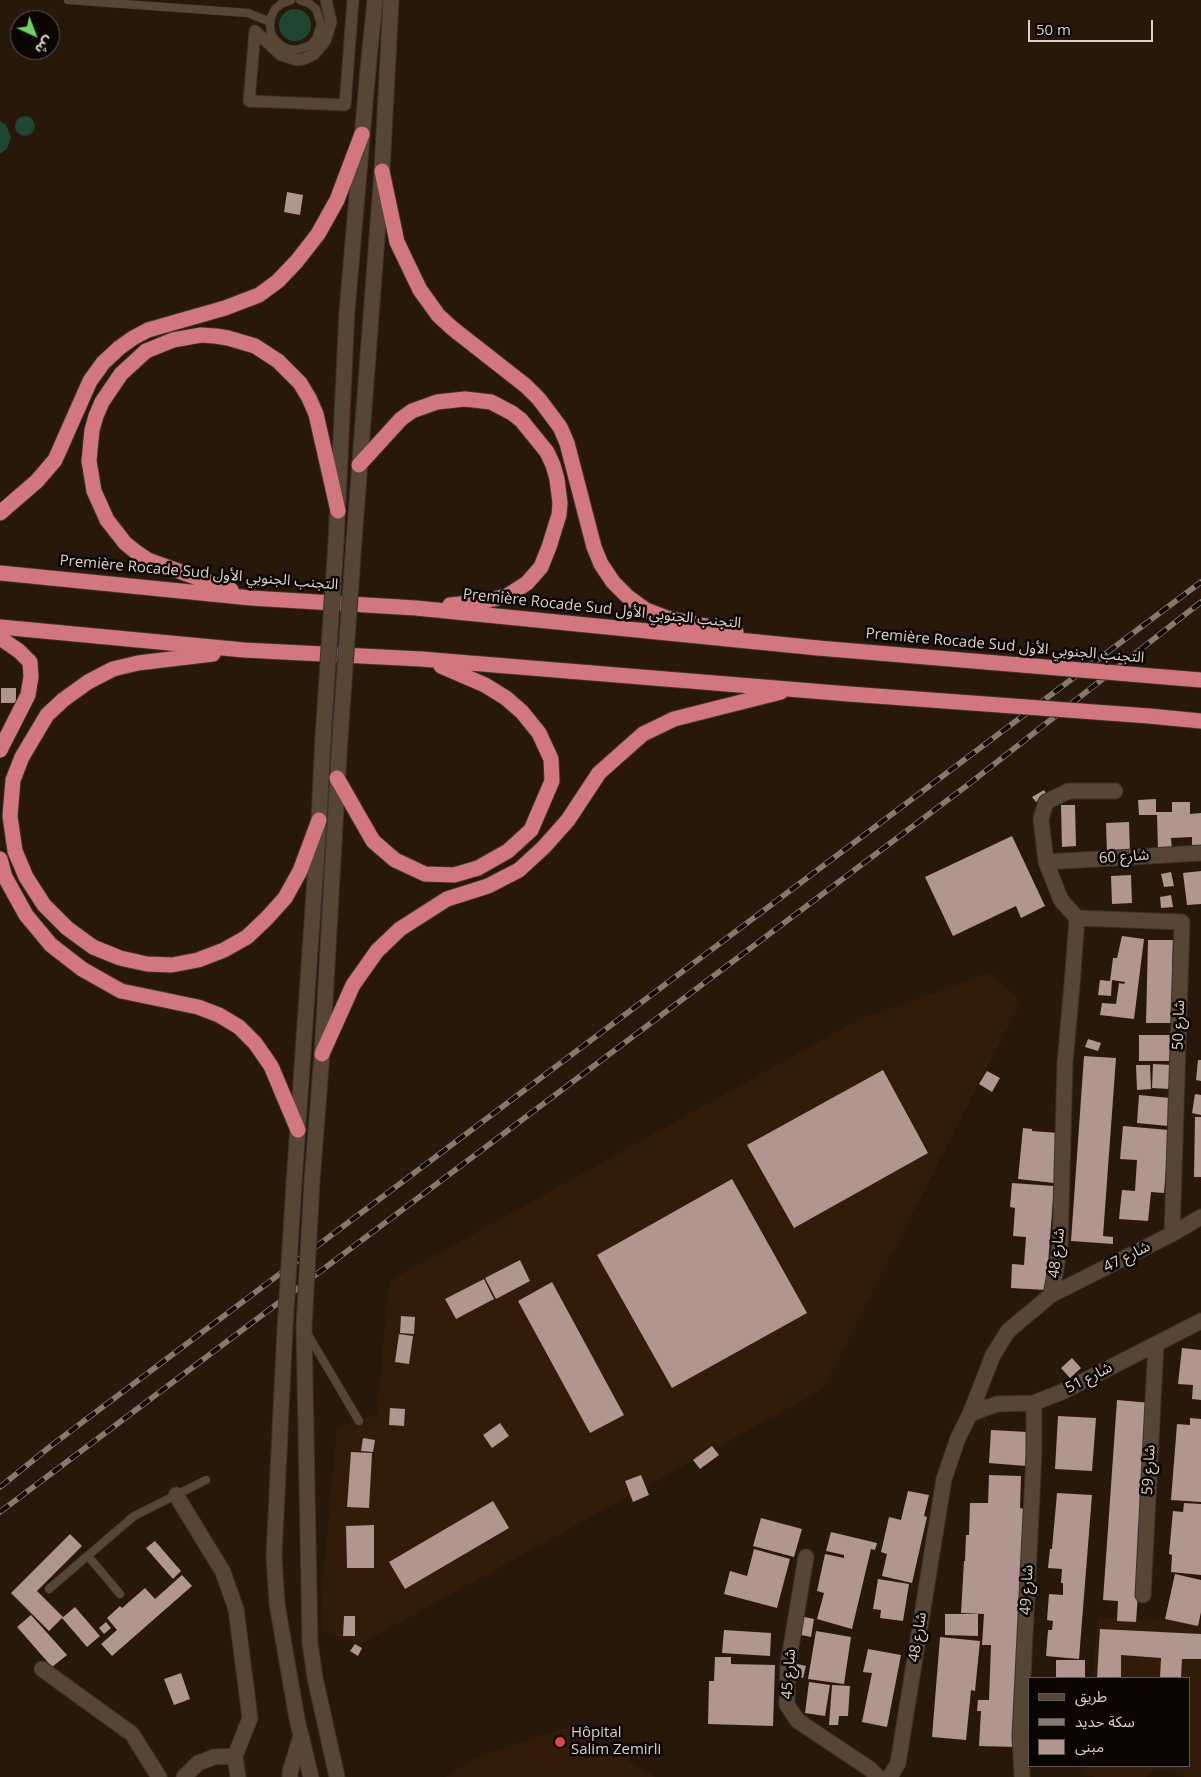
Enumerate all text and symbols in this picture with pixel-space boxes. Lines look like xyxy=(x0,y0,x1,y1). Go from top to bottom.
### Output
north arrow xyxy=(10,10,60,60)
scale bar xyxy=(1031,10,1156,42)
text: 50 m xyxy=(1036,19,1071,39)
text: ش xyxy=(31,32,58,59)
street label: Première Rocade Sud التجنب الجنوبي الأول xyxy=(59,552,339,594)
street label: Première Rocade Sud التجنب الجنوبي الأول xyxy=(462,585,742,633)
street label: Première Rocade Sud التجنب الجنوبي الأول xyxy=(865,625,1145,667)
street label: شارع 60 xyxy=(1098,846,1150,868)
street label: شارع 50 xyxy=(1169,1000,1189,1050)
street label: شارع 48 xyxy=(1045,1227,1069,1279)
street label: شارع 47 xyxy=(1101,1238,1153,1276)
street label: شارع 51 xyxy=(1063,1359,1115,1397)
street label: شارع 59 xyxy=(1139,1444,1159,1496)
street label: شارع 49 xyxy=(1017,1564,1037,1616)
street label: شارع 48 xyxy=(905,1611,931,1663)
street label: شارع 45 xyxy=(778,1648,800,1700)
legend xyxy=(1028,1677,1191,1767)
text: طريق xyxy=(1075,1686,1107,1706)
text: سكة حديد xyxy=(1075,1711,1135,1731)
place label: Hôpital Salim Zemirli xyxy=(571,1724,661,1759)
marker: Hôpital Salim Zemirli xyxy=(553,1735,567,1749)
text: مبنى xyxy=(1075,1736,1104,1756)

